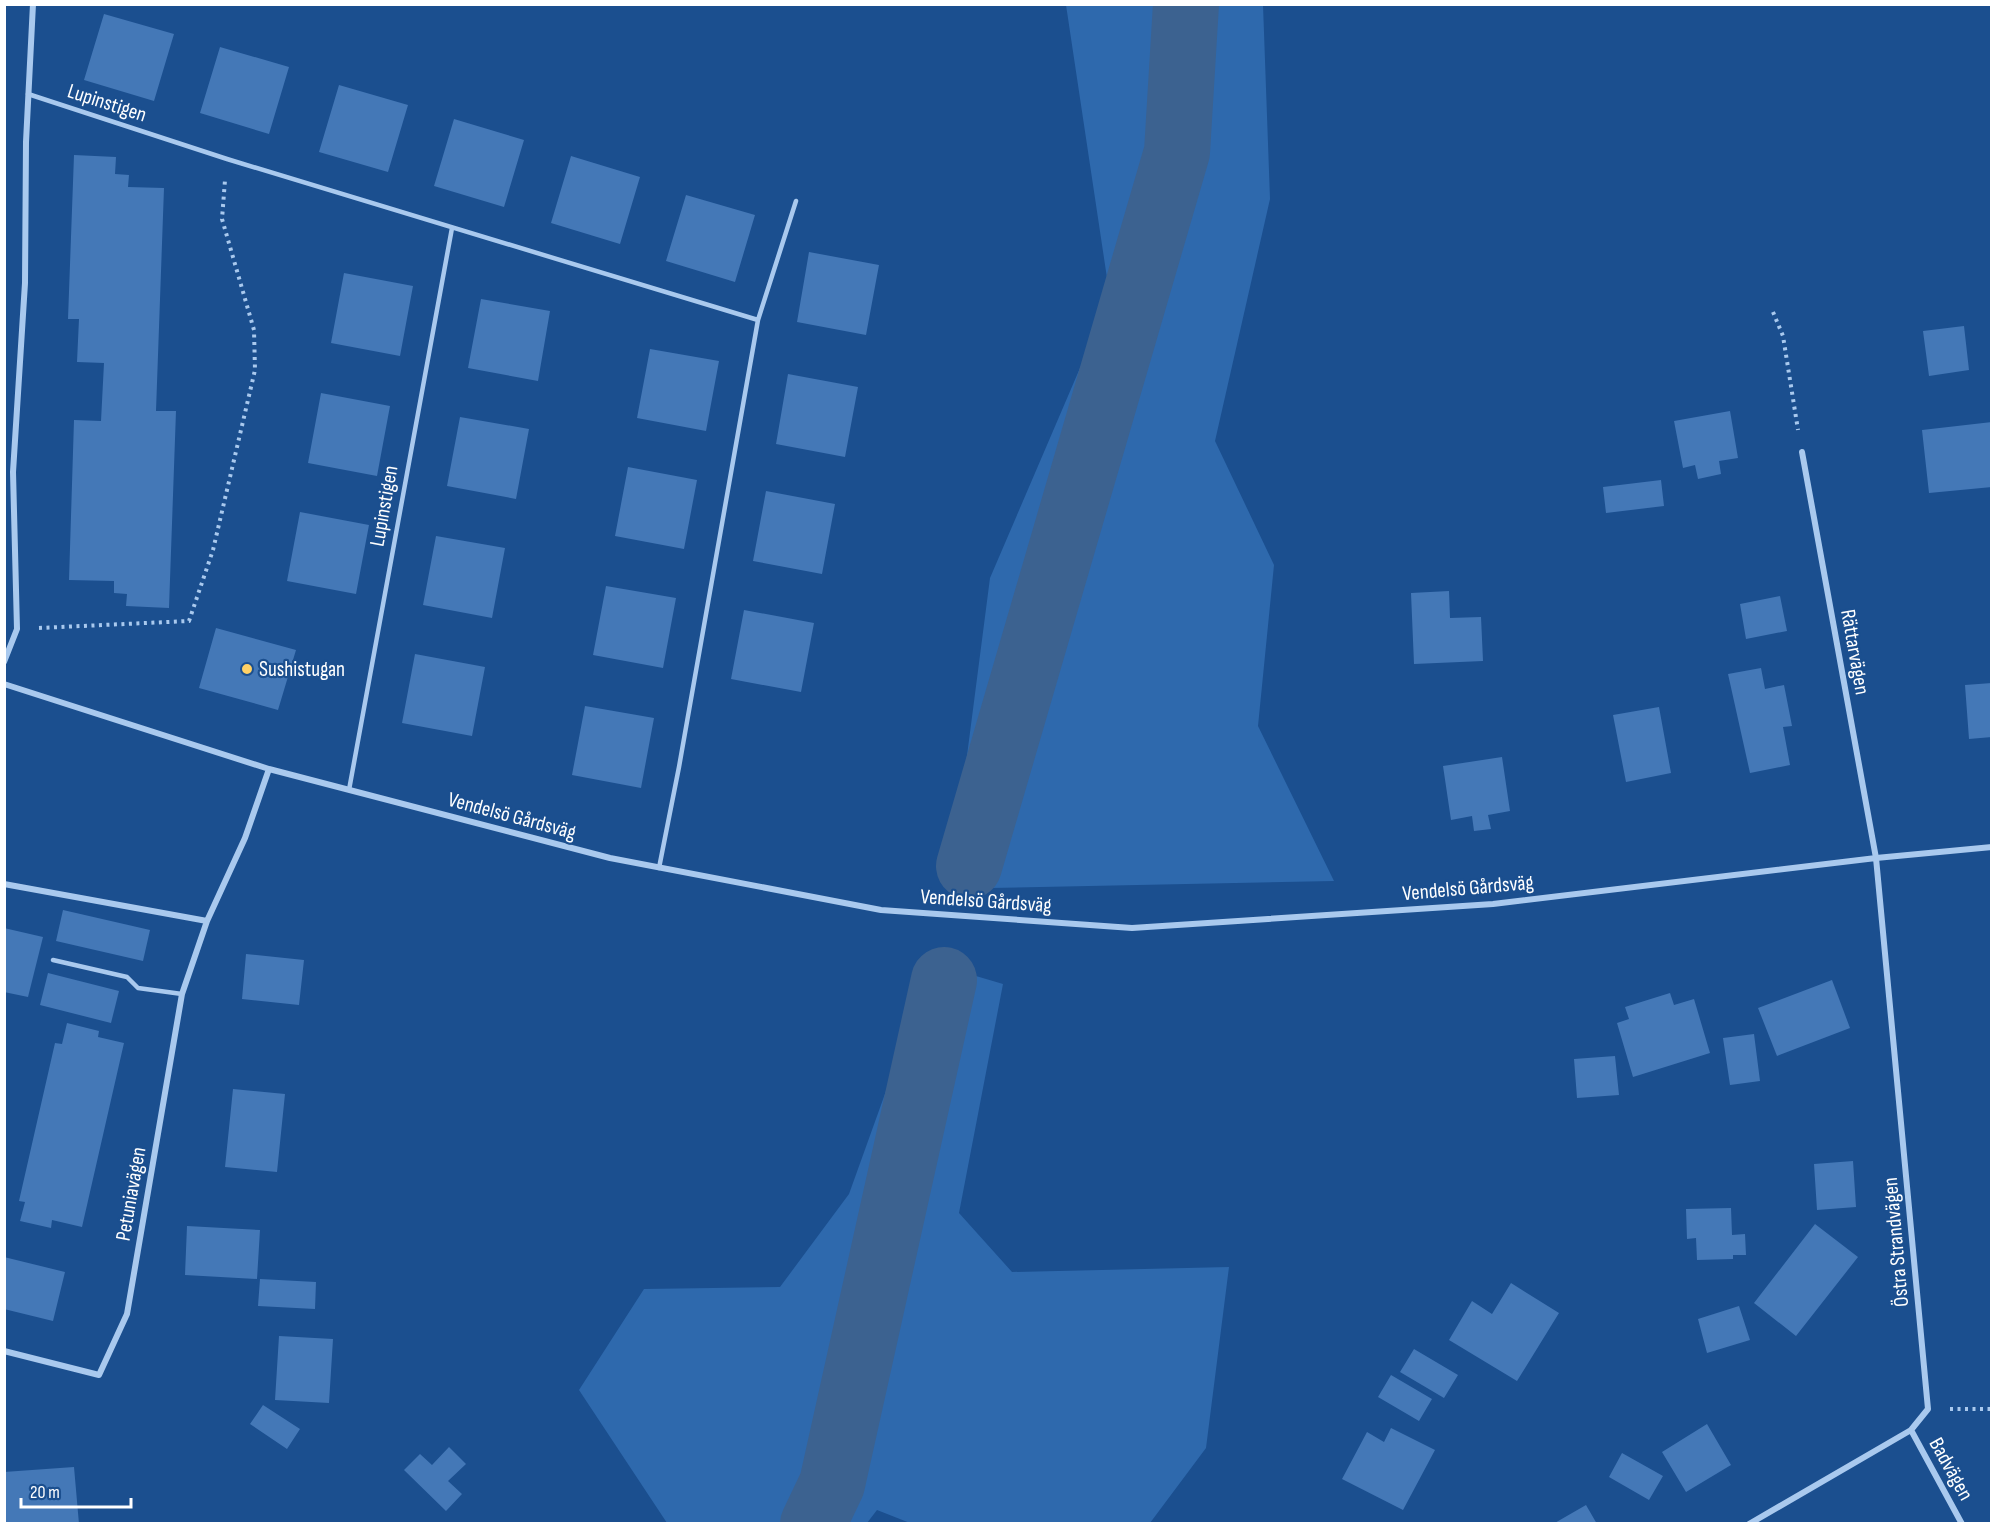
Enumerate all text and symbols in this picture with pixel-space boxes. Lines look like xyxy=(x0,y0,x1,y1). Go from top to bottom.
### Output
street label: Lupinstigen xyxy=(64,78,150,128)
street label: Lupinstigen xyxy=(365,464,403,548)
street label: Rättarvägen xyxy=(1835,607,1875,697)
place label: Sushistugan xyxy=(259,657,345,682)
marker: Sushistugan xyxy=(240,662,254,676)
street label: Vendelsö Gårdsväg xyxy=(445,787,579,845)
street label: Vendelsö Gårdsväg xyxy=(1401,870,1535,906)
street label: Vendelsö Gårdsväg xyxy=(919,884,1053,918)
street label: Petuniavägen xyxy=(110,1145,152,1243)
street label: Östra Strandvägen xyxy=(1878,1176,1914,1308)
street label: Badvägen xyxy=(1924,1433,1978,1505)
scale bar xyxy=(21,1471,130,1509)
text: 20 m xyxy=(30,1482,60,1503)

